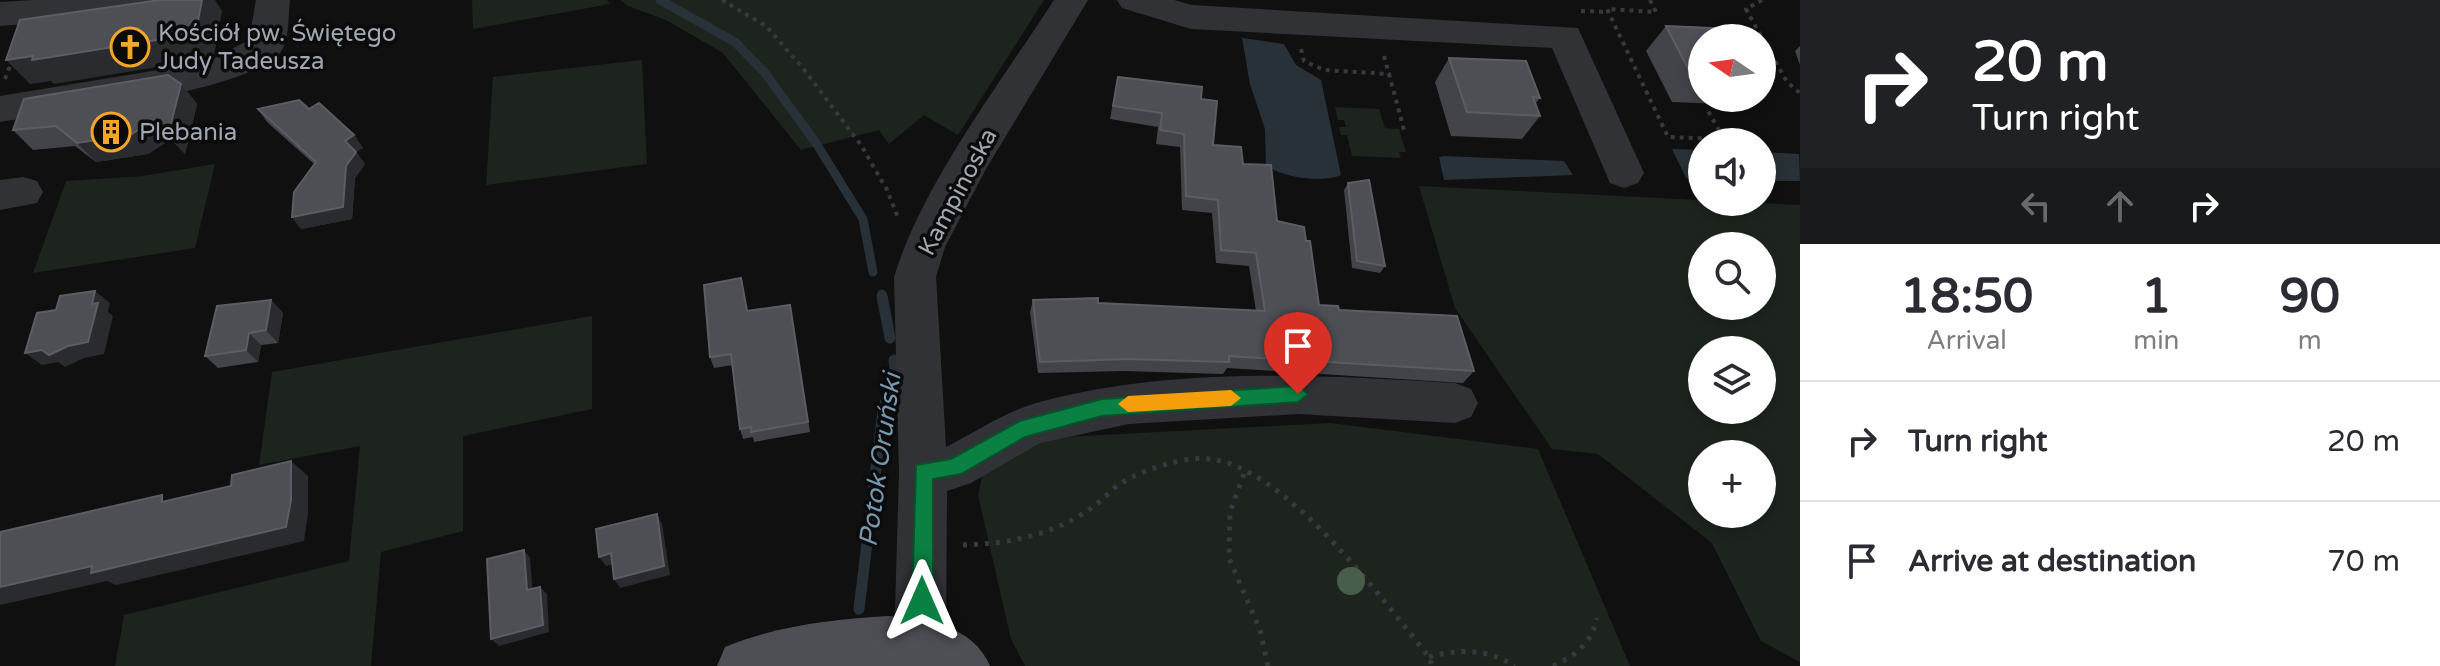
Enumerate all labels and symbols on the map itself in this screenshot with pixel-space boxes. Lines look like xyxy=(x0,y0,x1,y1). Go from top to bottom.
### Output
place label: Kościół pw. Świętego Judy Tadeusza xyxy=(158,18,396,76)
north arrow xyxy=(1688,24,1776,112)
church icon: Kościół pw. Świętego Judy Tadeusza xyxy=(109,26,151,68)
building icon: Plebania xyxy=(90,111,132,153)
place label: Plebania xyxy=(139,118,237,147)
street label: Kampinoska xyxy=(912,123,1004,261)
pin xyxy=(1264,312,1332,394)
water label: Potok Oruński xyxy=(852,368,908,549)
position arrow xyxy=(880,559,964,643)

